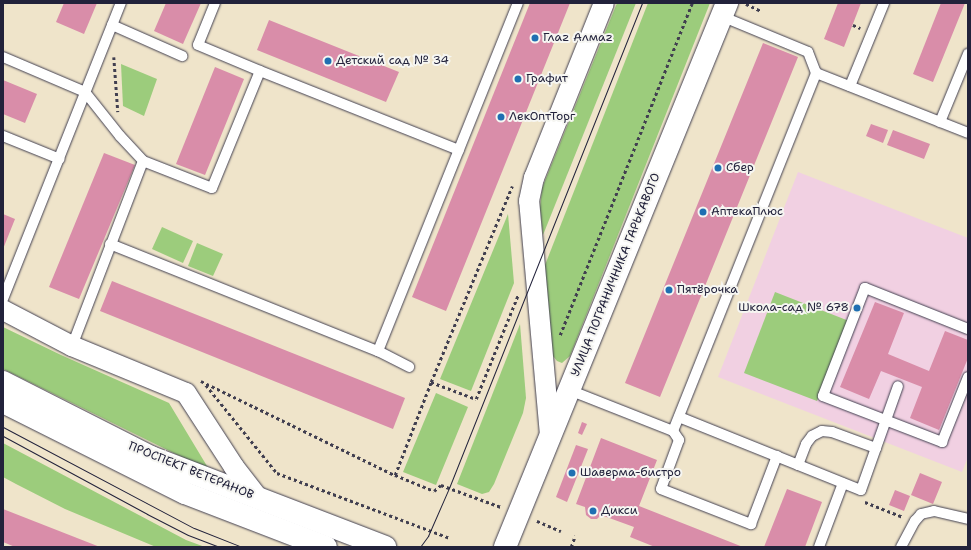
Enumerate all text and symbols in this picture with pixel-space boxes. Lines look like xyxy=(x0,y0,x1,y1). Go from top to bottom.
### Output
place label: Глаz Алмаz xyxy=(543,31,613,45)
marker: Глаz Алмаz xyxy=(530,33,540,43)
place label: Детский сад № 34 xyxy=(336,54,449,68)
marker: Детский сад № 34 xyxy=(323,56,333,66)
place label: Графит xyxy=(526,72,568,86)
marker: Графит xyxy=(513,74,523,84)
place label: ЛекОптТорг xyxy=(509,110,575,124)
marker: ЛекОптТорг xyxy=(496,112,506,122)
place label: Сбер xyxy=(726,161,754,175)
marker: Сбер xyxy=(713,163,723,173)
street label: УЛИЦА ПОГРАНИЧНИКА ГАРЬКАВОГО xyxy=(568,171,664,379)
place label: АптекаПлюс xyxy=(711,205,783,219)
marker: АптекаПлюс xyxy=(698,207,708,217)
place label: Пятёрочка xyxy=(677,283,738,297)
marker: Пятёрочка xyxy=(664,285,674,295)
place label: Школа-сад № 678 xyxy=(738,301,849,315)
marker: Школа-сад № 678 xyxy=(852,303,862,313)
street label: ПРОСПЕКТ ВЕТЕРАНОВ xyxy=(126,439,256,503)
place label: Шаверма-бистро xyxy=(580,466,681,480)
marker: Шаверма-бистро xyxy=(567,468,577,478)
place label: Дикси xyxy=(601,504,638,518)
marker: Дикси xyxy=(588,506,598,516)

